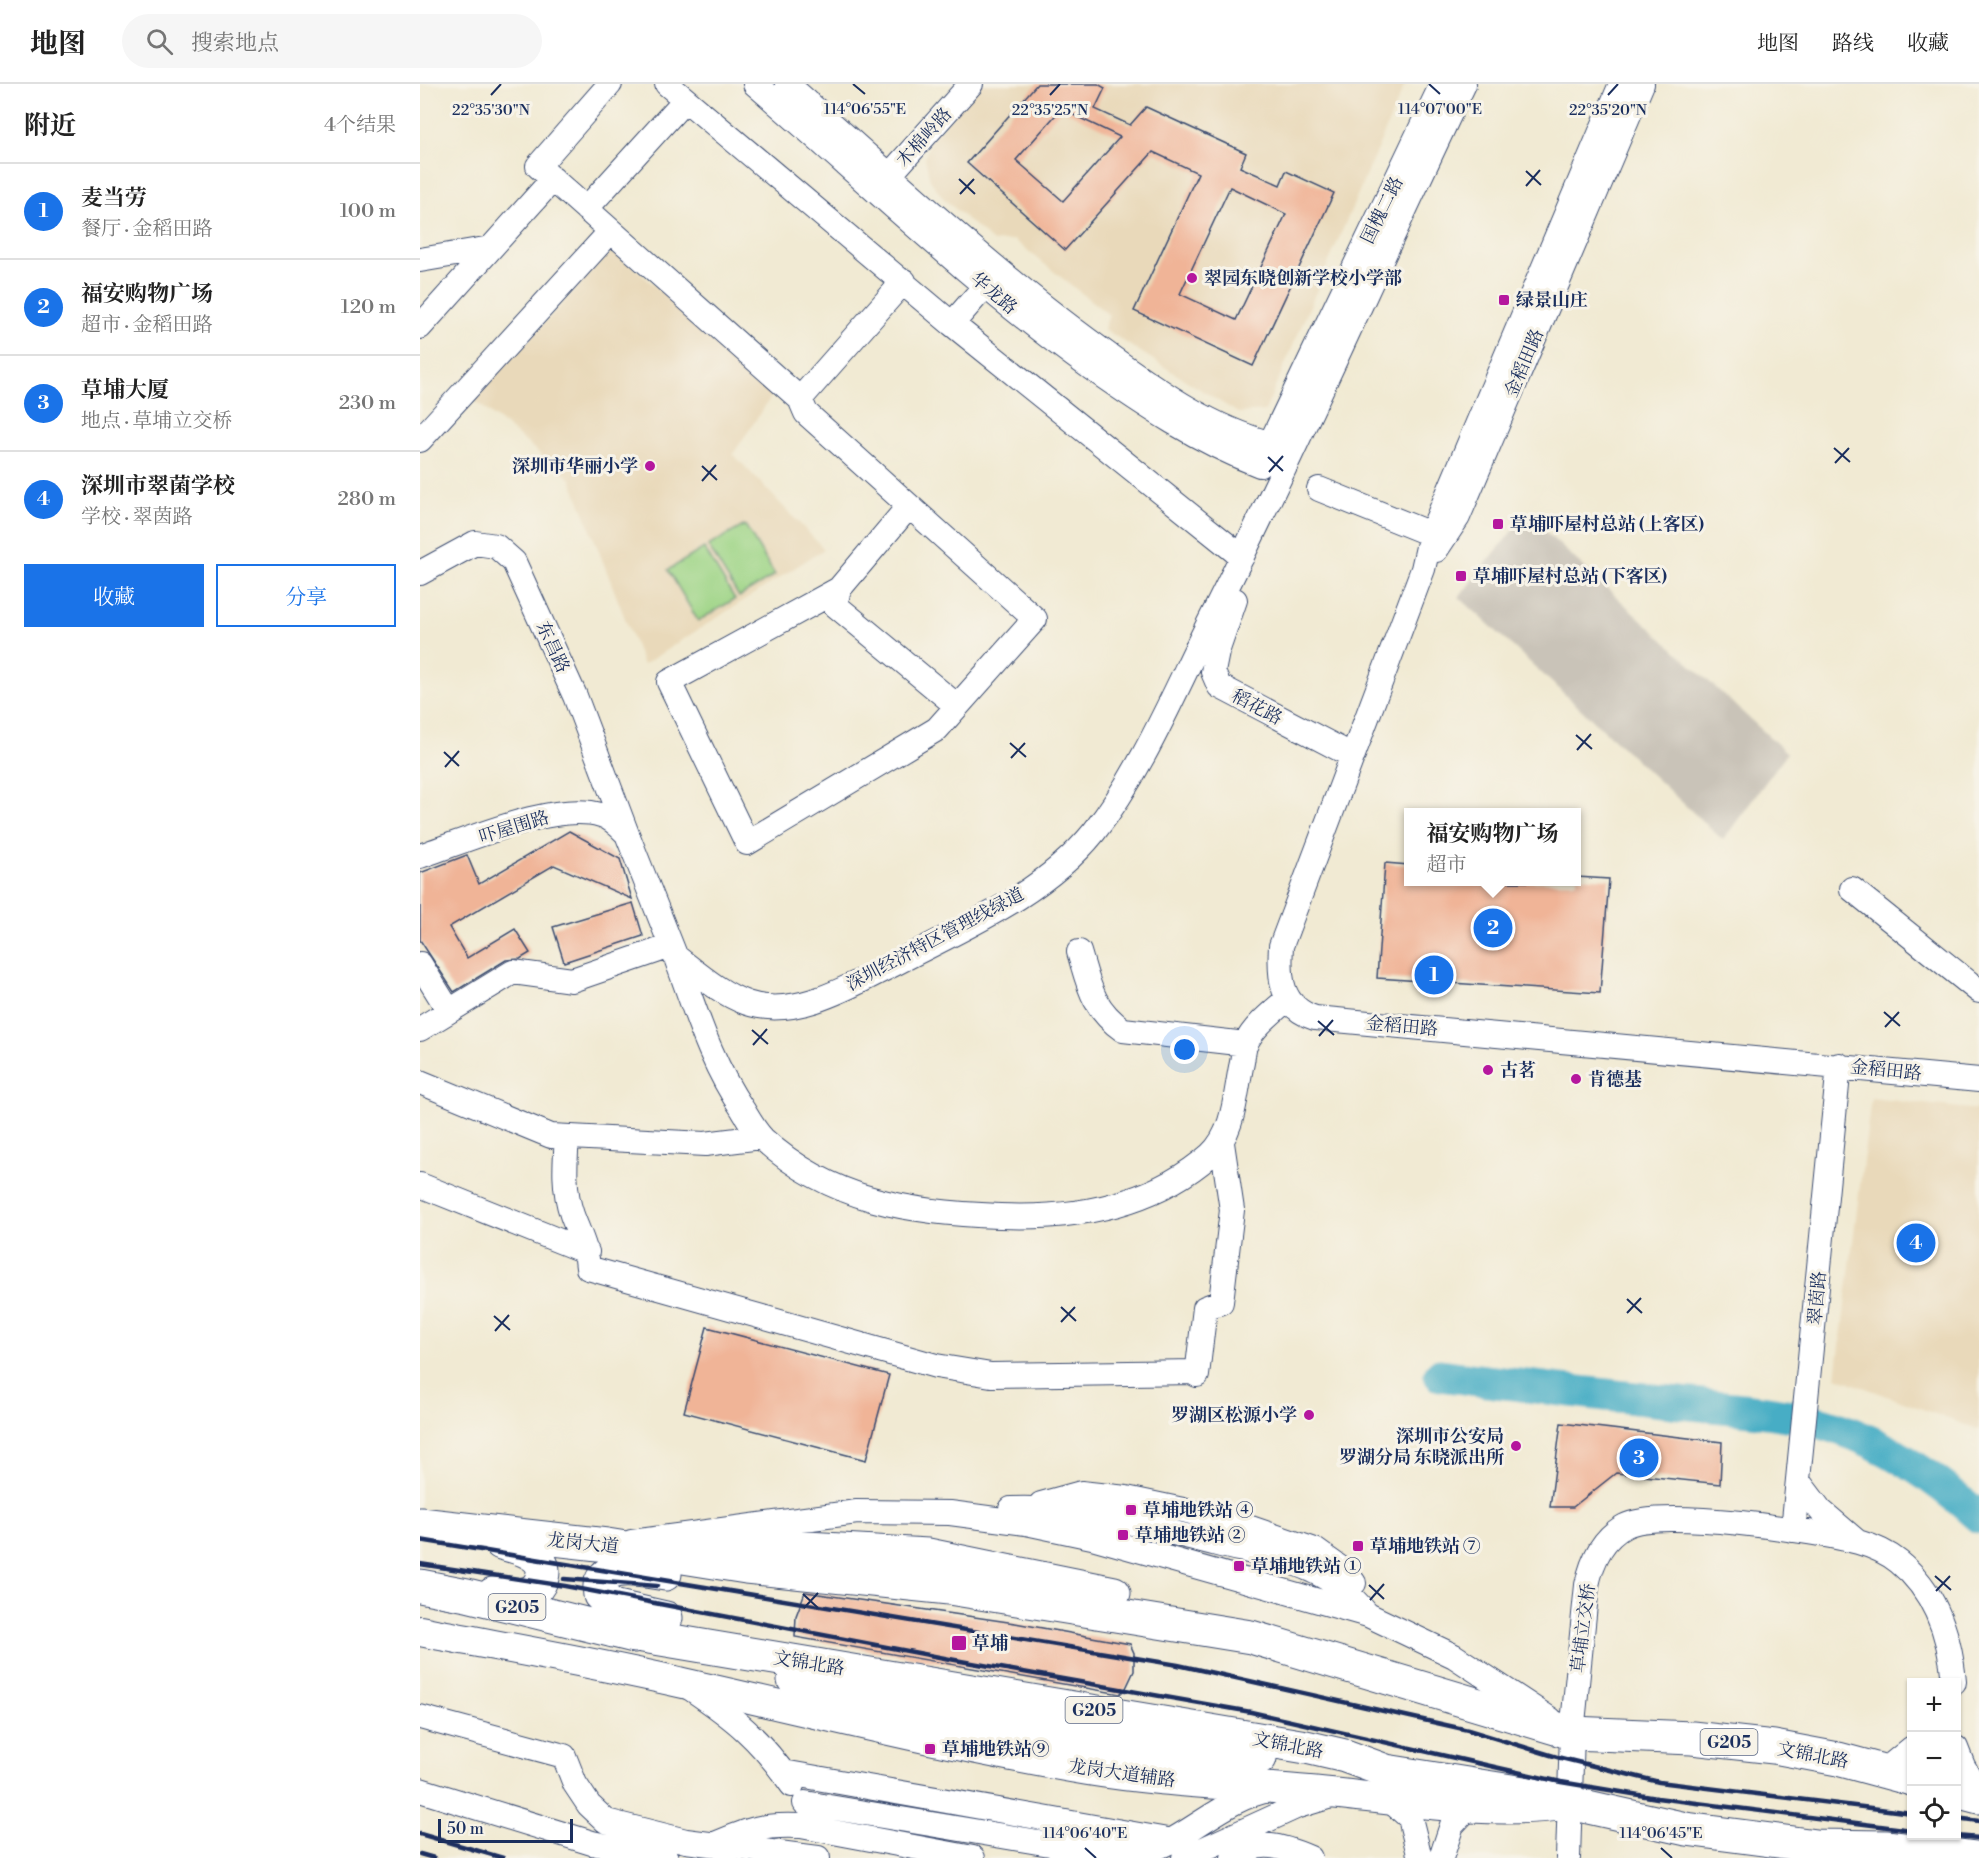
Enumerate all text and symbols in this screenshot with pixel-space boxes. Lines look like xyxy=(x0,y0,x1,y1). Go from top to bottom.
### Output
search box xyxy=(122,14,542,68)
icon: search xyxy=(143,25,176,58)
text: 地图 xyxy=(30,27,86,62)
text: 搜索地点 xyxy=(191,30,279,57)
text: 地图 xyxy=(1757,31,1799,57)
text: 路线 xyxy=(1832,31,1874,57)
text: 收藏 xyxy=(1907,31,1949,57)
text: 114°06'55"E xyxy=(824,100,906,119)
text: 114°07'00"E xyxy=(1398,100,1482,119)
text: 22°35'30"N xyxy=(452,101,530,120)
text: 22°35'25"N xyxy=(1012,101,1088,120)
text: 22°35'20"N xyxy=(1569,101,1647,120)
street label: 木棉岭路 xyxy=(892,103,957,172)
text: 附近 xyxy=(24,110,76,142)
text: 4个结果 xyxy=(324,113,396,138)
street label: 国槐二路 xyxy=(1356,173,1409,248)
text: 麦当劳 xyxy=(81,185,147,212)
text: 1 xyxy=(39,199,48,224)
text: 100 m xyxy=(340,199,396,224)
text: 餐厅 · 金稻田路 xyxy=(81,217,213,242)
street label: 华龙路 xyxy=(966,267,1022,320)
place label: 翠园东晓创新学校小学部 xyxy=(1204,267,1402,290)
marker: 翠园东晓创新学校小学部 xyxy=(1185,271,1199,285)
text: 福安购物广场 xyxy=(81,281,213,308)
place label: 绿景山庄 xyxy=(1516,289,1588,312)
marker: 绿景山庄 xyxy=(1497,293,1511,307)
text: 2 xyxy=(37,295,50,320)
text: 120 m xyxy=(341,295,396,320)
text: 超市 · 金稻田路 xyxy=(81,313,213,338)
street label: 金稻田路 xyxy=(1500,326,1549,401)
text: 草埔大厦 xyxy=(81,377,169,404)
text: 3 xyxy=(37,391,50,416)
text: 230 m xyxy=(339,391,396,416)
text: 地点 · 草埔立交桥 xyxy=(81,409,233,434)
place label: 深圳市华丽小学 xyxy=(512,455,638,478)
marker: 深圳市华丽小学 xyxy=(643,459,657,473)
text: 深圳市翠菌学校 xyxy=(81,473,235,500)
text: 4 xyxy=(37,487,50,512)
text: 280 m xyxy=(337,487,396,512)
text: 学校 · 翠茵路 xyxy=(81,505,193,530)
place label: 草埔吓屋村总站 (上客区) xyxy=(1510,513,1704,536)
marker: 草埔吓屋村总站 (上客区) xyxy=(1491,517,1505,531)
button: 收藏 xyxy=(24,564,204,627)
button: 分享 xyxy=(216,564,396,627)
place label: 草埔吓屋村总站 (下客区) xyxy=(1473,565,1667,588)
marker: 草埔吓屋村总站 (下客区) xyxy=(1454,569,1468,583)
street label: 东昌路 xyxy=(531,618,574,677)
street label: 稻花路 xyxy=(1228,685,1286,730)
street label: 吓屋围路 xyxy=(476,806,552,849)
popup xyxy=(1404,808,1581,886)
text: 福安购物广场 xyxy=(1426,821,1559,848)
text: 超市 xyxy=(1426,853,1466,878)
street label: 深圳经济特区管理线绿道 xyxy=(842,883,1028,996)
pin: 2 xyxy=(1474,906,1512,950)
pin: 1 xyxy=(1414,952,1454,998)
street label: 金稻田路 xyxy=(1365,1012,1439,1041)
your location xyxy=(1170,1035,1199,1064)
street label: 金稻田路 xyxy=(1849,1055,1923,1086)
place label: 古茗 xyxy=(1500,1059,1536,1082)
marker: 古茗 xyxy=(1481,1063,1495,1077)
place label: 肯德基 xyxy=(1588,1068,1642,1091)
marker: 肯德基 xyxy=(1569,1072,1583,1086)
pin: 4 xyxy=(1896,1220,1936,1266)
street label: 翠茵路 xyxy=(1804,1270,1831,1326)
place label: 罗湖区松源小学 xyxy=(1171,1404,1297,1427)
marker: 罗湖区松源小学 xyxy=(1302,1408,1316,1422)
place label: 深圳市公安局 罗湖分局 东晓派出所 xyxy=(1339,1425,1505,1469)
pin: 3 xyxy=(1620,1436,1658,1480)
marker: 深圳市公安局 罗湖分局 东晓派出所 xyxy=(1509,1439,1523,1453)
place label: 草埔地铁站 ④ xyxy=(1143,1499,1254,1522)
marker: 草埔地铁站 ④ xyxy=(1124,1503,1138,1517)
place label: 草埔地铁站 ② xyxy=(1135,1524,1246,1547)
street label: 龙岗大道 xyxy=(546,1528,620,1559)
marker: 草埔地铁站 ② xyxy=(1116,1528,1130,1542)
place label: 草埔地铁站 ⑦ xyxy=(1370,1535,1481,1558)
marker: 草埔地铁站 ⑦ xyxy=(1351,1539,1365,1553)
place label: 草埔地铁站 ① xyxy=(1251,1555,1362,1578)
marker: 草埔地铁站 ① xyxy=(1232,1559,1246,1573)
street label: 草埔立交桥 xyxy=(1567,1582,1600,1674)
road number: G205 xyxy=(488,1594,546,1620)
place label: 草埔 xyxy=(972,1632,1009,1655)
marker: 草埔 xyxy=(950,1634,968,1652)
street label: 文锦北路 xyxy=(772,1647,846,1680)
map controls xyxy=(1907,1678,1961,1840)
button: + xyxy=(1907,1678,1961,1732)
road number: G205 xyxy=(1066,1697,1122,1723)
street label: 文锦北路 xyxy=(1250,1727,1325,1764)
road number: G205 xyxy=(1700,1729,1758,1755)
button: − xyxy=(1907,1732,1961,1786)
street label: 文锦北路 xyxy=(1775,1737,1850,1774)
place label: 草埔地铁站⑨ xyxy=(942,1738,1050,1761)
marker: 草埔地铁站⑨ xyxy=(923,1742,937,1756)
street label: 龙岗大道辅路 xyxy=(1067,1755,1177,1792)
button: locate xyxy=(1907,1786,1961,1840)
scale bar xyxy=(438,1816,573,1844)
text: 50 m xyxy=(447,1819,484,1839)
text: 114°06'40"E xyxy=(1043,1824,1127,1843)
text: 114°06'45"E xyxy=(1619,1824,1703,1843)

